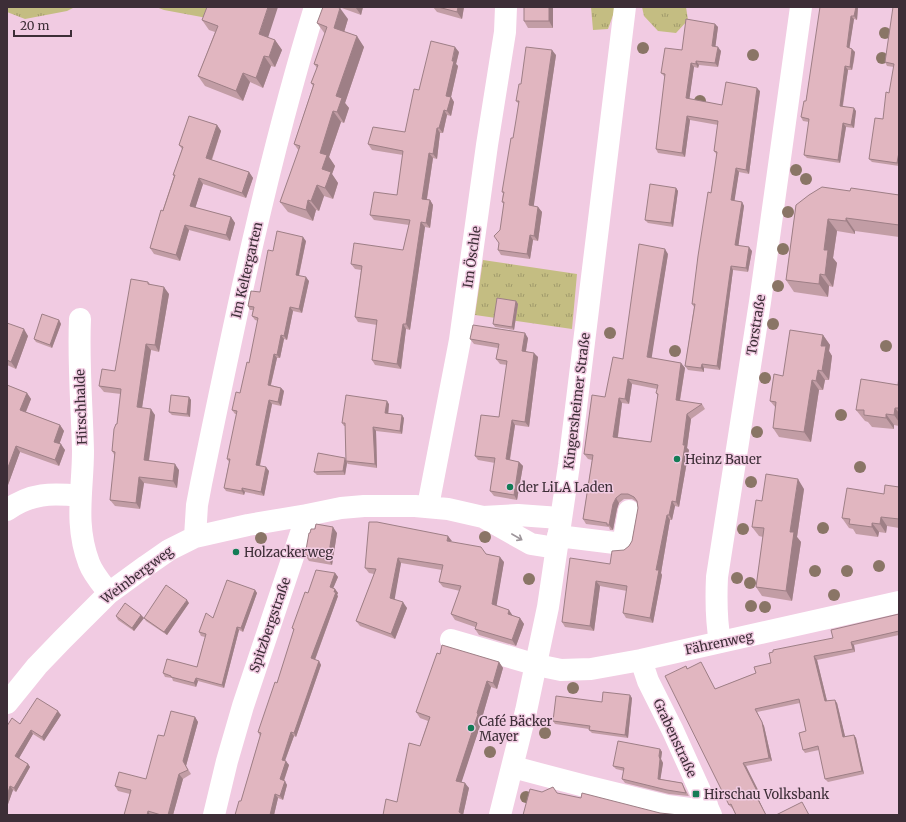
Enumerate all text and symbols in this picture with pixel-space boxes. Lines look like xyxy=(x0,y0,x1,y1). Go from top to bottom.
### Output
scale bar xyxy=(14,12,71,38)
text: 20 m xyxy=(20,18,49,33)
street label: Im Keltergarten xyxy=(228,220,266,320)
street label: Im Öschle xyxy=(458,225,485,289)
street label: Torstraße xyxy=(743,293,769,357)
street label: Kingersheimer Straße xyxy=(560,332,594,470)
street label: Hirschhalde xyxy=(71,369,91,445)
place label: Heinz Bauer xyxy=(685,451,762,468)
marker: Heinz Bauer xyxy=(672,454,682,464)
place label: der LiLA Laden xyxy=(518,479,614,496)
marker: der LiLA Laden xyxy=(505,482,515,492)
one-way arrow xyxy=(511,533,523,541)
street label: Weinbergweg xyxy=(97,542,177,608)
place label: Holzackerweg xyxy=(244,544,333,561)
marker: Holzackerweg xyxy=(231,547,241,557)
street label: Spitzbergstraße xyxy=(246,575,294,675)
street label: Fährenweg xyxy=(683,627,755,659)
street label: Grabenstraße xyxy=(649,696,701,780)
place label: Café Bäcker Mayer xyxy=(479,713,552,745)
marker: Café Bäcker Mayer xyxy=(466,723,476,733)
place label: Hirschau Volksbank xyxy=(704,786,830,803)
marker: Hirschau Volksbank xyxy=(691,789,701,799)

